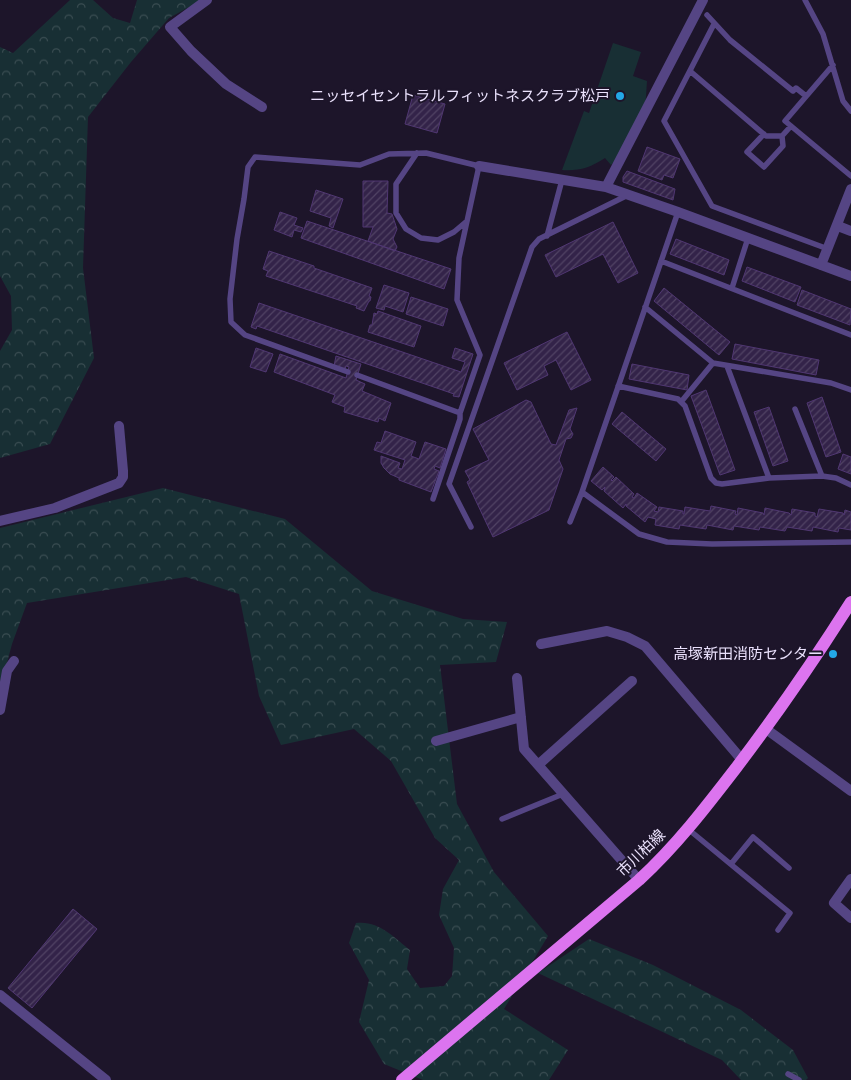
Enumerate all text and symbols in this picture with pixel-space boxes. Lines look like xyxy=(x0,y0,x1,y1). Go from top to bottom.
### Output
place label: ニッセイセントラルフィットネスクラブ松戸 xyxy=(310,85,610,105)
marker: ニッセイセントラルフィットネスクラブ松戸 xyxy=(614,90,626,102)
place label: 高塚新田消防センター xyxy=(673,643,823,663)
marker: 高塚新田消防センター xyxy=(827,648,839,660)
street label: 市川柏線 xyxy=(612,824,669,880)

